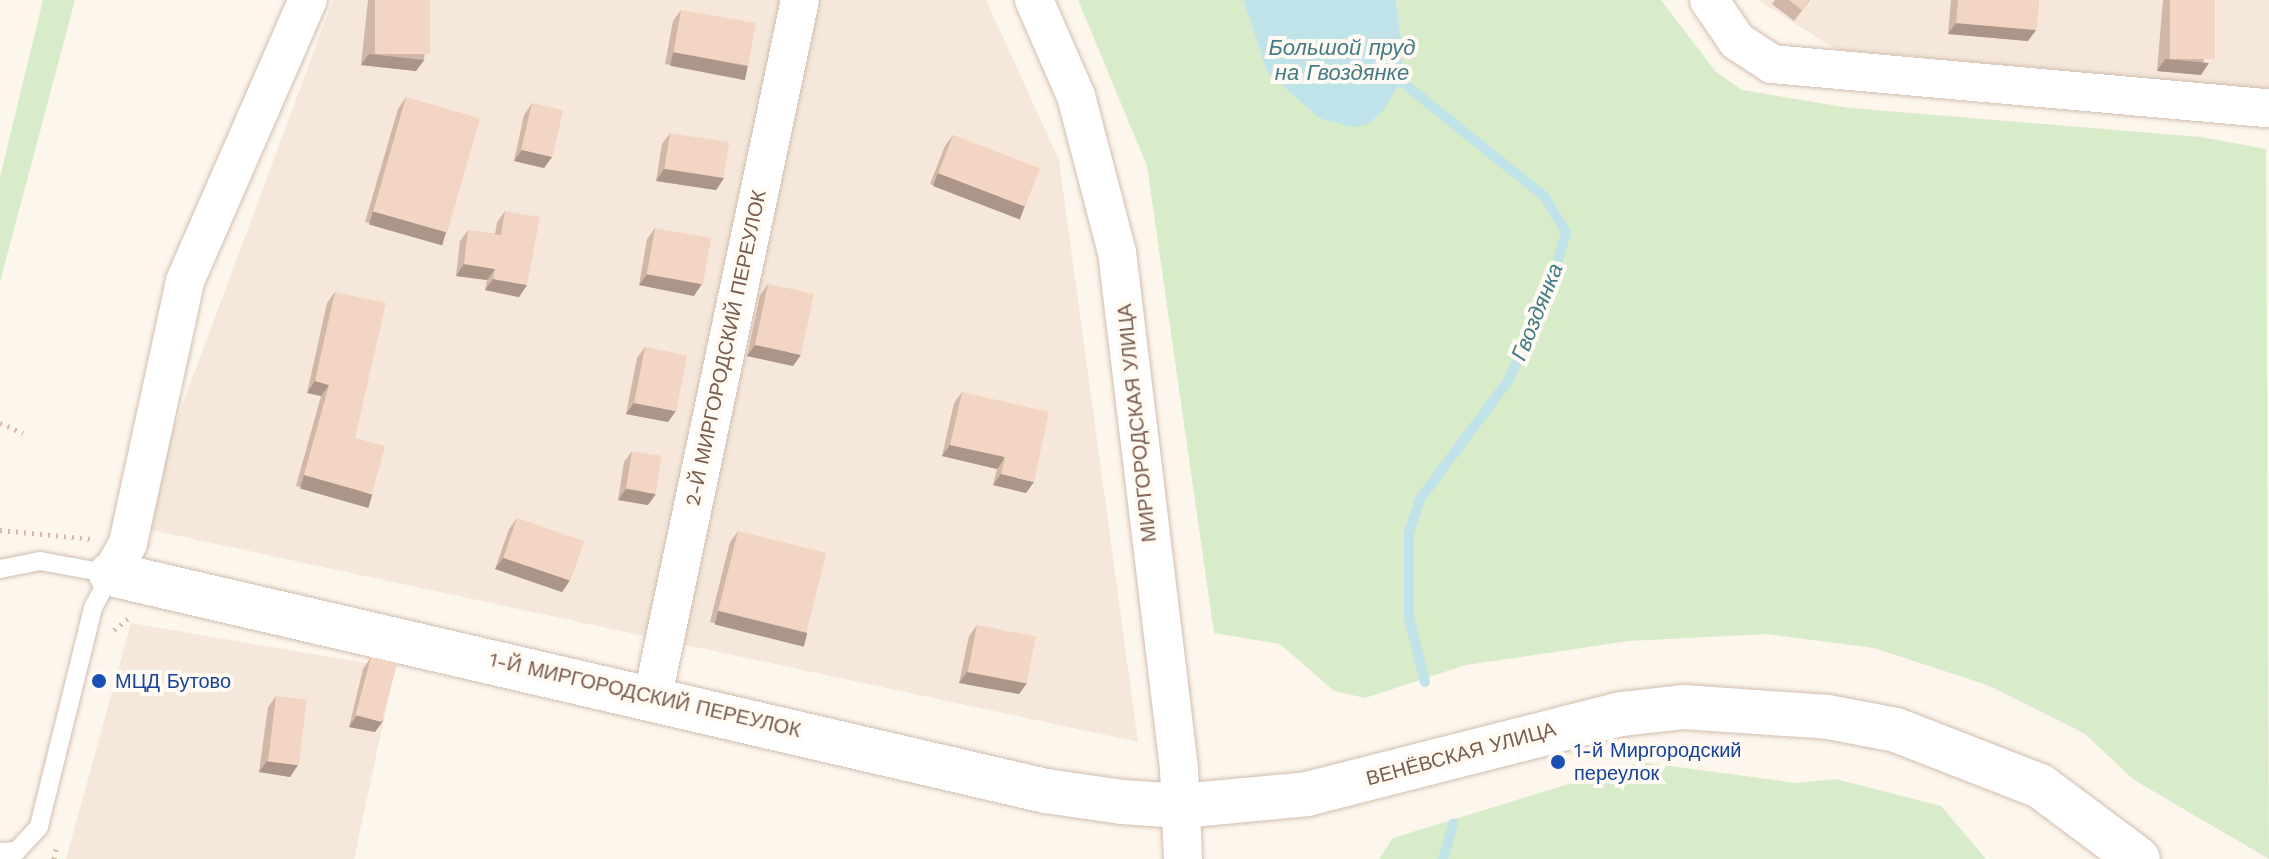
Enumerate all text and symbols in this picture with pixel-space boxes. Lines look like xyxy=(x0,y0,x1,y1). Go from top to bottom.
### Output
water label: Большой пруд на Гвоздянке xyxy=(1269,34,1415,86)
street label: 2-Й МИРГОРОДСКИЙ ПЕРЕУЛОК xyxy=(681,188,771,508)
water label: Гвоздянка xyxy=(1506,259,1568,365)
street label: МИРГОРОДСКАЯ УЛИЦА xyxy=(1113,303,1161,543)
street label: 1-Й МИРГОРОДСКИЙ ПЕРЕУЛОК xyxy=(487,647,803,743)
place label: МЦД Бутово xyxy=(115,669,231,693)
marker: МЦД Бутово xyxy=(90,672,108,690)
street label: ВЕНЁВСКАЯ УЛИЦА xyxy=(1363,717,1559,791)
place label: 1-й Миргородский переулок xyxy=(1574,738,1741,785)
marker: 1-й Миргородский переулок xyxy=(1549,753,1567,771)

